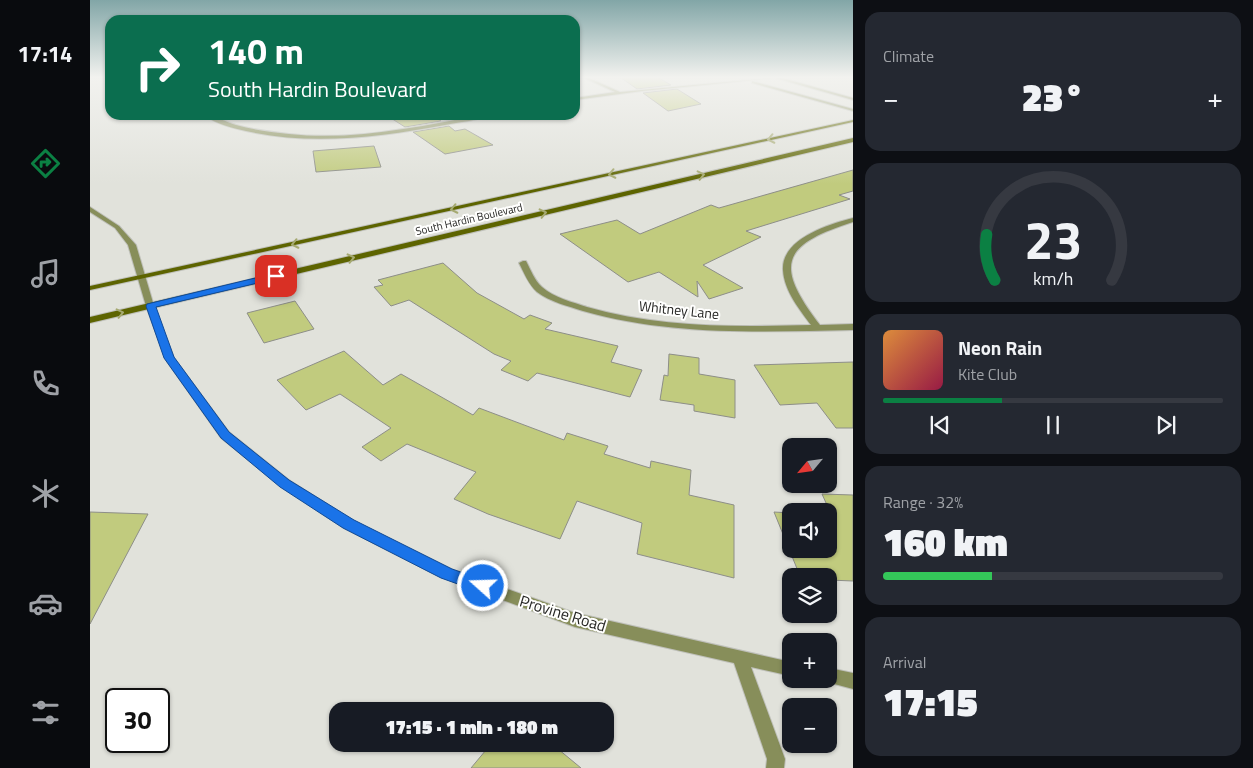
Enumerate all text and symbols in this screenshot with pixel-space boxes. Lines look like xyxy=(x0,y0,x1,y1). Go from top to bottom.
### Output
text: 140 m xyxy=(208,24,304,78)
icon: right xyxy=(125,35,190,100)
text: 17:14 xyxy=(18,37,72,71)
text: Climate xyxy=(883,44,934,68)
text: 23° xyxy=(1022,68,1084,126)
text: South Hardin Boulevard xyxy=(208,72,427,106)
text: − xyxy=(883,76,899,119)
text: + xyxy=(1207,76,1223,119)
one-way arrow xyxy=(767,133,776,144)
icon: directions xyxy=(28,146,63,181)
one-way arrow xyxy=(608,168,617,179)
one-way arrow xyxy=(697,170,706,181)
street label: South Hardin Boulevard xyxy=(414,199,524,239)
text: 23 xyxy=(1024,200,1082,279)
one-way arrow xyxy=(449,203,458,214)
one-way arrow xyxy=(539,208,548,219)
one-way arrow xyxy=(291,238,299,248)
one-way arrow xyxy=(346,253,355,264)
pin xyxy=(255,255,297,297)
icon: music xyxy=(28,256,63,291)
icon: arrive xyxy=(262,262,290,290)
text: km/h xyxy=(1033,265,1073,292)
street label: Whitney Lane xyxy=(638,295,720,324)
one-way arrow xyxy=(116,308,125,319)
text: Neon Rain xyxy=(958,333,1042,362)
text: Kite Club xyxy=(958,362,1017,386)
icon: phone xyxy=(28,366,63,401)
icon: previous xyxy=(926,411,954,439)
icon: pause xyxy=(1039,411,1067,439)
icon: next xyxy=(1152,411,1180,439)
north arrow xyxy=(782,438,838,492)
map controls xyxy=(782,438,837,753)
icon: climate xyxy=(28,476,63,511)
text: Range · 32% xyxy=(883,490,963,514)
button: sound xyxy=(782,503,837,558)
text: 160 km xyxy=(883,513,1008,571)
position arrow xyxy=(456,559,508,611)
button: layers xyxy=(782,568,837,623)
icon: car xyxy=(28,586,63,621)
street label: Provine Road xyxy=(517,588,609,638)
button: + xyxy=(782,633,837,688)
text: Arrival xyxy=(883,650,926,674)
text: 17:15 xyxy=(883,673,978,731)
speed limit sign: 30 xyxy=(105,688,170,753)
icon: filters xyxy=(28,695,63,730)
button: − xyxy=(782,698,837,753)
text: 17:15 · 1 min · 180 m xyxy=(385,712,558,741)

